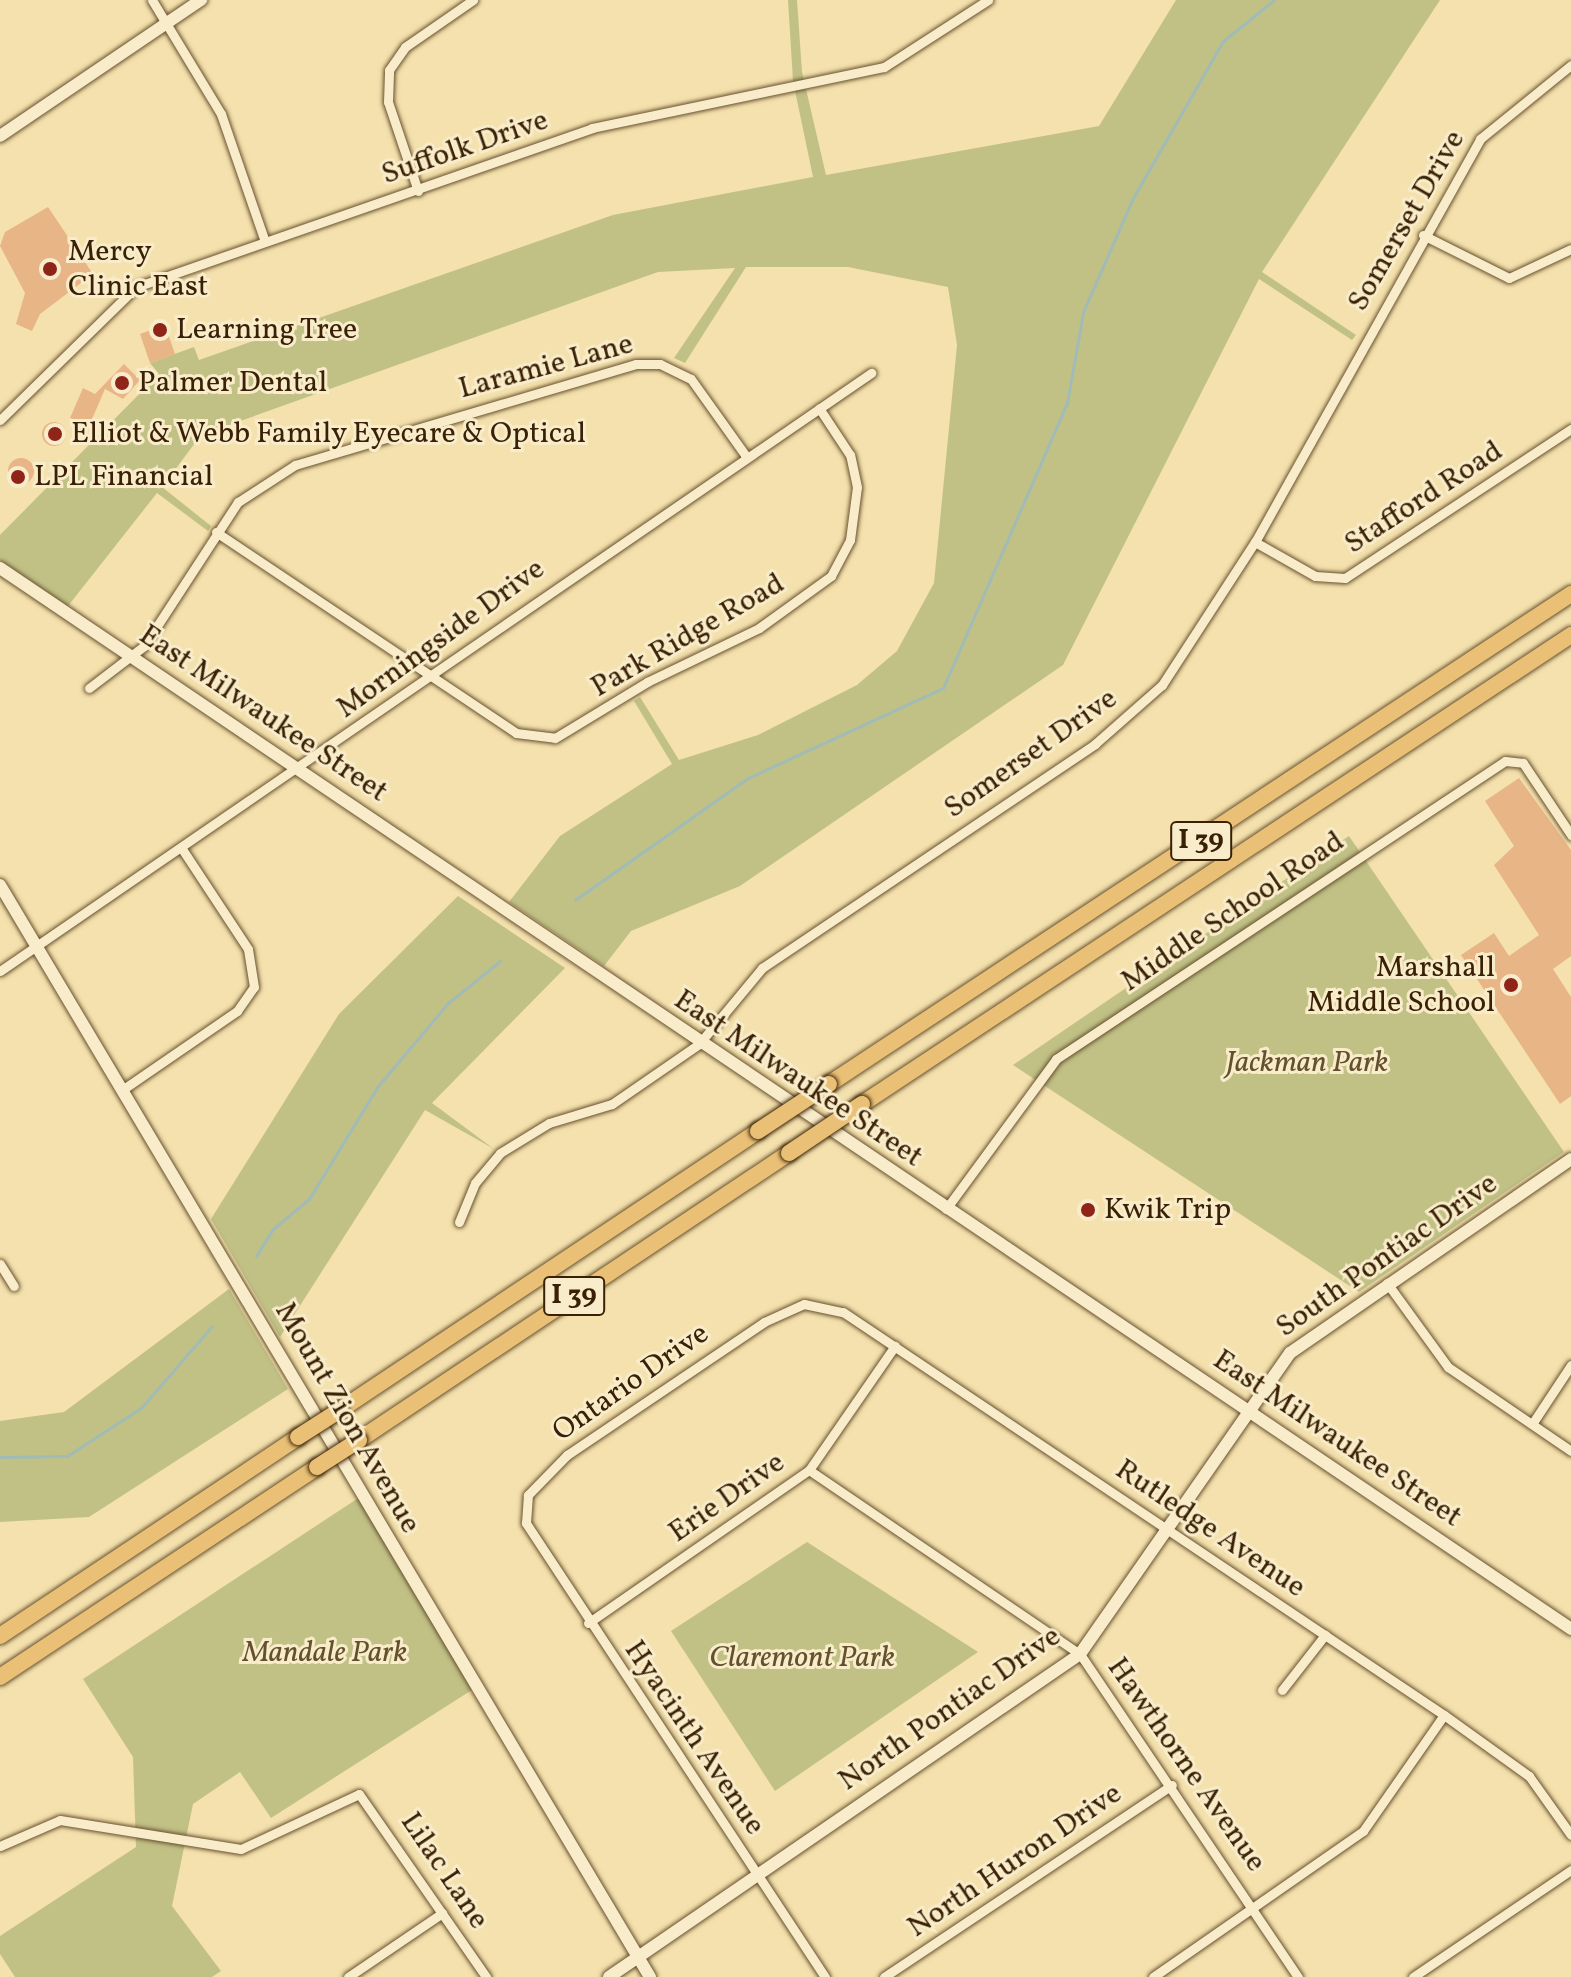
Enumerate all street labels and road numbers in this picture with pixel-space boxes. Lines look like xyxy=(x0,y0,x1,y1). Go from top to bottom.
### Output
street label: Suffolk Drive xyxy=(377,103,553,193)
street label: Somerset Drive xyxy=(1341,124,1473,318)
street label: Laramie Lane xyxy=(455,326,637,408)
street label: Stafford Road xyxy=(1338,434,1510,562)
street label: Morningside Drive xyxy=(330,551,552,727)
street label: Park Ridge Road xyxy=(585,566,791,706)
street label: East Milwaukee Street xyxy=(132,617,394,811)
street label: Somerset Drive xyxy=(938,681,1124,827)
road number: I 39 xyxy=(1169,817,1233,865)
street label: Middle School Road xyxy=(1115,824,1351,1000)
street label: East Milwaukee Street xyxy=(667,982,929,1176)
street label: South Pontiac Drive xyxy=(1269,1166,1505,1346)
road number: I 39 xyxy=(542,1272,606,1320)
street label: Mount Zion Avenue xyxy=(266,1296,428,1540)
street label: Ontario Drive xyxy=(546,1316,716,1450)
street label: East Milwaukee Street xyxy=(1206,1342,1468,1536)
street label: Erie Drive xyxy=(662,1445,792,1551)
street label: Rutledge Avenue xyxy=(1108,1452,1312,1606)
street label: North Pontiac Drive xyxy=(832,1619,1068,1799)
street label: Hyacinth Avenue xyxy=(616,1634,772,1842)
street label: Hawthorne Avenue xyxy=(1099,1651,1273,1879)
street label: North Huron Drive xyxy=(901,1776,1129,1946)
street label: Lilac Lane xyxy=(392,1806,496,1936)

